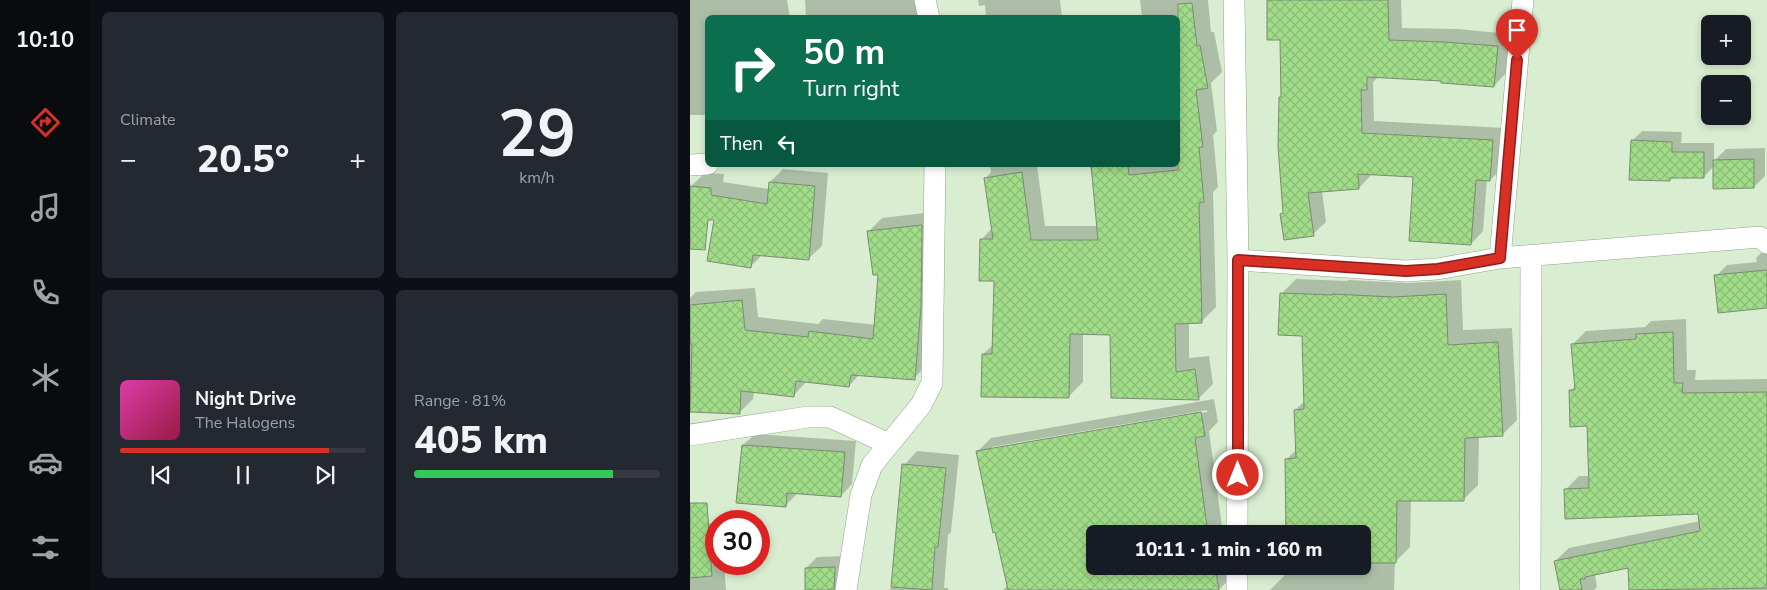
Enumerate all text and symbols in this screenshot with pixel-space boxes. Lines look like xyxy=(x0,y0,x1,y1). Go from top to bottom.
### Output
pin xyxy=(1496,9,1538,60)
map controls xyxy=(1701,15,1751,125)
button: + xyxy=(1701,15,1751,65)
icon: arrive xyxy=(1503,16,1531,44)
text: 10:10 xyxy=(16,25,74,55)
text: 50 m xyxy=(803,29,885,76)
icon: right xyxy=(720,35,785,100)
text: Turn right xyxy=(803,74,899,104)
button: − xyxy=(1701,75,1751,125)
text: 29 xyxy=(498,90,576,179)
icon: directions xyxy=(28,105,63,140)
text: Climate xyxy=(120,109,175,131)
icon: left xyxy=(773,130,801,158)
text: Then xyxy=(720,131,763,157)
text: 20.5° xyxy=(197,134,289,185)
text: − xyxy=(120,141,137,179)
text: + xyxy=(349,141,366,179)
text: km/h xyxy=(519,167,555,189)
icon: music xyxy=(28,190,63,225)
icon: phone xyxy=(28,275,63,310)
icon: climate xyxy=(28,360,63,395)
text: Night Drive xyxy=(195,386,296,412)
text: Range · 81% xyxy=(414,390,506,412)
text: The Halogens xyxy=(195,412,295,434)
text: 405 km xyxy=(414,415,548,466)
icon: car xyxy=(28,445,63,480)
position arrow xyxy=(1211,448,1263,500)
icon: previous xyxy=(147,461,175,489)
icon: pause xyxy=(229,461,257,489)
icon: next xyxy=(311,461,339,489)
speed limit sign: 30 xyxy=(705,510,770,575)
icon: filters xyxy=(28,530,63,565)
text: 10:11 · 1 min · 160 m xyxy=(1135,537,1322,563)

